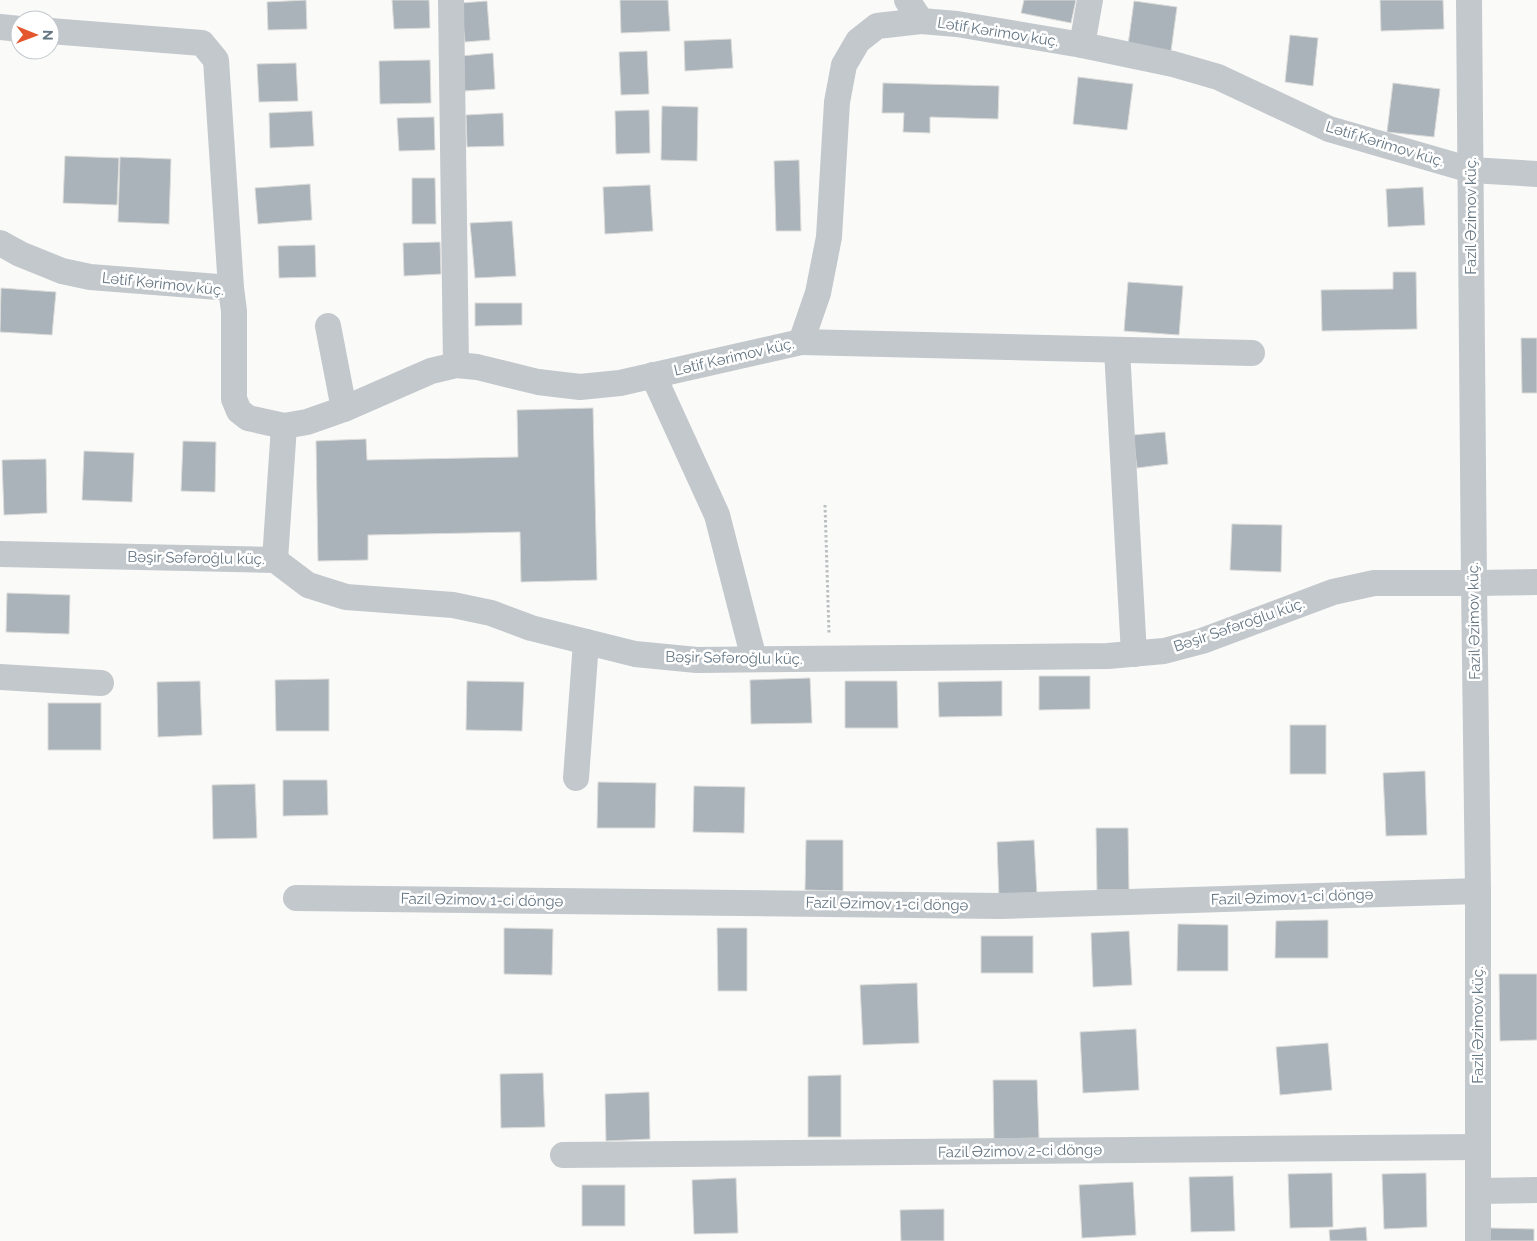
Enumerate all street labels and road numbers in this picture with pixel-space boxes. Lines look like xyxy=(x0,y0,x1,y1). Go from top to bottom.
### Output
street label: Lətif Kərimov küç. xyxy=(936,14,1060,50)
street label: Lətif Kərimov küç. xyxy=(1324,117,1446,171)
street label: Fazil Əzimov küç. xyxy=(1462,157,1480,275)
street label: Lətif Kərimov küç. xyxy=(101,269,225,299)
street label: Lətif Kərimov küç. xyxy=(672,334,796,380)
street label: Bəşir Səfəroğlu küç. xyxy=(127,548,265,568)
street label: Fazil Əzimov küç. xyxy=(1464,562,1484,680)
street label: Bəşir Səfəroğlu küç. xyxy=(1171,594,1307,656)
street label: Bəşir Səfəroğlu küç. xyxy=(665,648,803,668)
street label: Fazil Əzimov 1-ci döngə xyxy=(1210,885,1374,909)
street label: Fazil Əzimov 1-ci döngə xyxy=(401,890,564,910)
street label: Fazil Əzimov 1-ci döngə xyxy=(806,894,969,914)
street label: Fazil Əzimov küç. xyxy=(1469,966,1487,1084)
street label: Fazil Əzimov 2-ci döngə xyxy=(938,1141,1102,1161)

